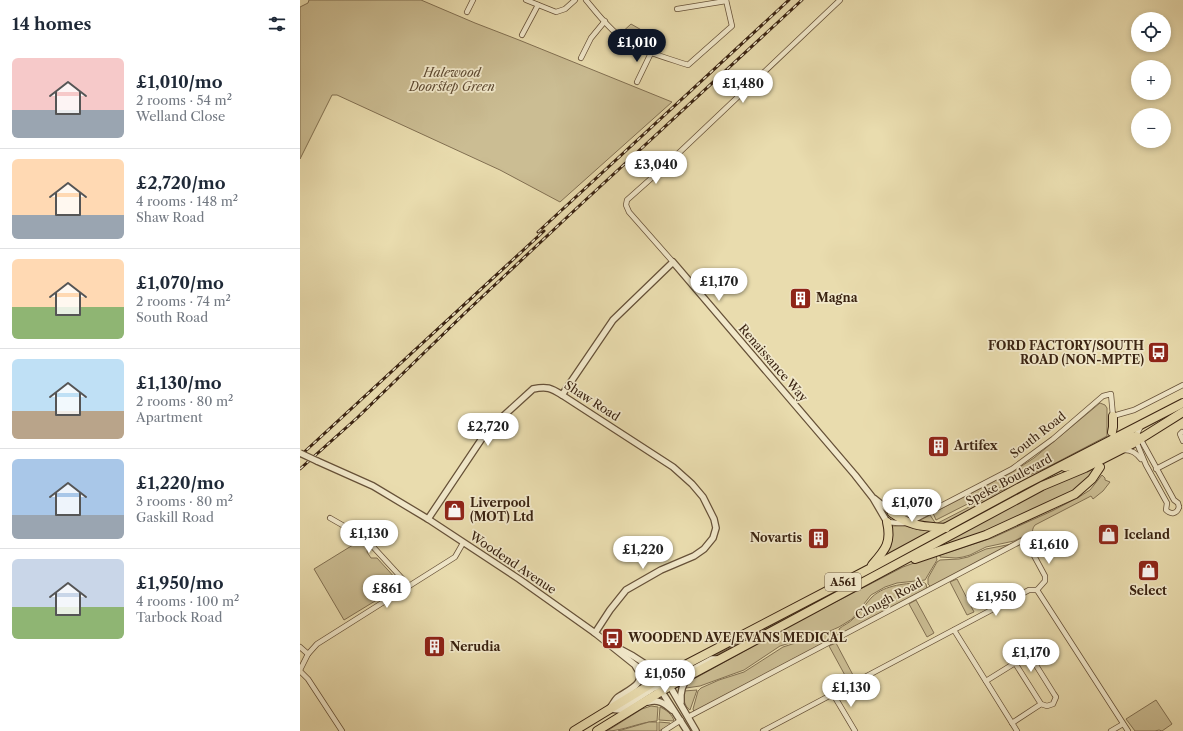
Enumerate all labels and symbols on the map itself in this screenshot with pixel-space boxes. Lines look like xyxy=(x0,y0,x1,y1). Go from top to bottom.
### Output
pin: £1,010 xyxy=(604,29,670,63)
park label: Halewood Doorstep Green xyxy=(408,65,495,94)
pin: £1,480 xyxy=(710,70,776,104)
pin: £3,040 xyxy=(623,151,689,185)
pin: £1,170 xyxy=(686,268,752,302)
building icon: Magna xyxy=(788,285,814,311)
place label: Magna xyxy=(816,290,859,305)
street label: Renaissance Way xyxy=(736,321,811,405)
place label: FORD FACTORY/SOUTH ROAD (NON-MPTE) xyxy=(988,338,1144,367)
bus stop icon: FORD FACTORY/SOUTH ROAD (NON-MPTE) xyxy=(1146,340,1172,366)
street label: Shaw Road xyxy=(562,377,623,424)
street label: South Road xyxy=(1007,408,1069,461)
pin: £2,720 xyxy=(455,413,521,447)
building icon: Artifex xyxy=(926,433,952,459)
place label: Artifex xyxy=(953,438,998,453)
street label: Speke Boulevard xyxy=(963,450,1055,509)
pin: £1,070 xyxy=(879,489,945,523)
place label: Liverpool (MOT) Ltd xyxy=(470,495,534,524)
shop icon: Liverpool (MOT) Ltd xyxy=(442,497,468,523)
pin: £1,130 xyxy=(336,520,402,554)
shop icon: Iceland xyxy=(1095,522,1121,548)
building icon: Novartis xyxy=(805,525,831,551)
place label: Iceland xyxy=(1124,527,1170,542)
street label: Woodend Avenue xyxy=(466,528,560,597)
place label: Novartis xyxy=(750,530,802,545)
pin: £1,610 xyxy=(1016,531,1082,565)
pin: £1,220 xyxy=(610,536,676,570)
shop icon: Select xyxy=(1135,557,1161,583)
road number: A561 xyxy=(825,573,861,591)
street label: Clough Road xyxy=(852,574,926,623)
pin: £861 xyxy=(363,575,411,609)
pin: £1,950 xyxy=(963,583,1029,617)
place label: Select xyxy=(1129,583,1167,598)
bus stop icon: WOODEND AVE/EVANS MEDICAL xyxy=(599,625,625,651)
place label: WOODEND AVE/EVANS MEDICAL xyxy=(627,630,847,645)
building icon: Nerudia xyxy=(422,634,448,660)
place label: Nerudia xyxy=(450,639,501,654)
pin: £1,170 xyxy=(998,639,1064,673)
pin: £1,050 xyxy=(632,660,698,694)
pin: £1,130 xyxy=(818,674,884,708)

